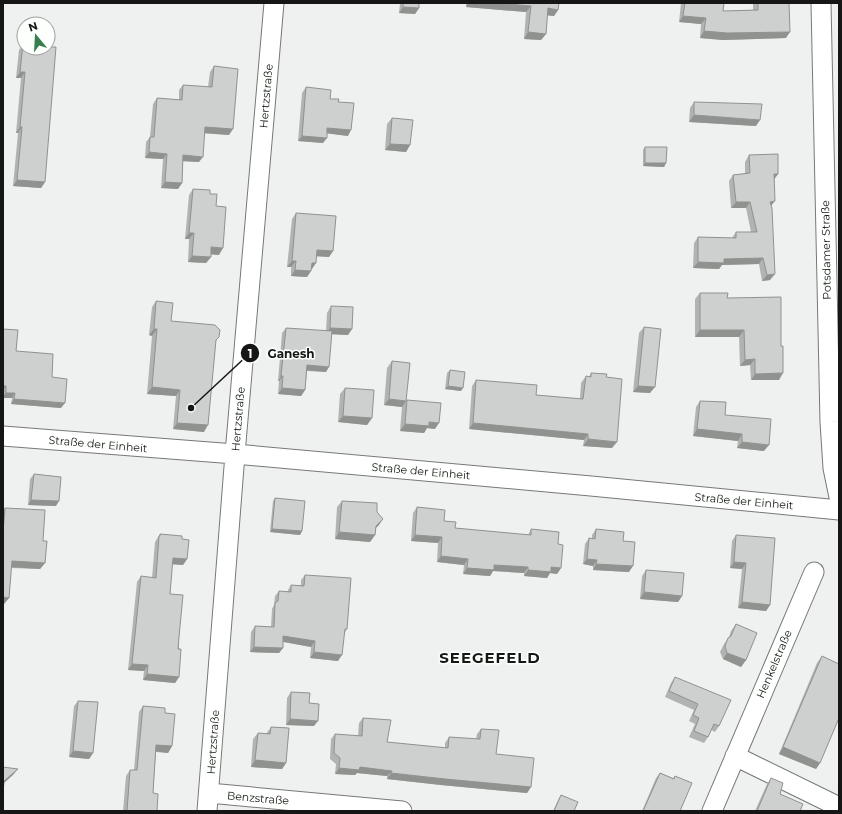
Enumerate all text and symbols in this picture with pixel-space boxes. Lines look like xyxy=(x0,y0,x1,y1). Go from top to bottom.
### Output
north arrow xyxy=(16,16,56,56)
text: N xyxy=(27,18,39,35)
street label: Hertzstraße xyxy=(256,63,276,129)
street label: Potsdamer Straße xyxy=(818,200,834,300)
callout: Ganesh xyxy=(240,341,323,365)
text: 1 xyxy=(248,346,252,361)
text: Ganesh xyxy=(267,346,315,361)
street label: Hertzstraße xyxy=(228,386,248,452)
street label: Straße der Einheit xyxy=(48,433,149,455)
street label: Straße der Einheit xyxy=(371,460,472,482)
street label: Straße der Einheit xyxy=(694,490,795,512)
street label: Henkelstraße xyxy=(753,627,795,700)
district label: SEEGEFELD xyxy=(439,648,541,667)
street label: Hertzstraße xyxy=(204,709,222,775)
street label: Benzstraße xyxy=(226,788,290,808)

